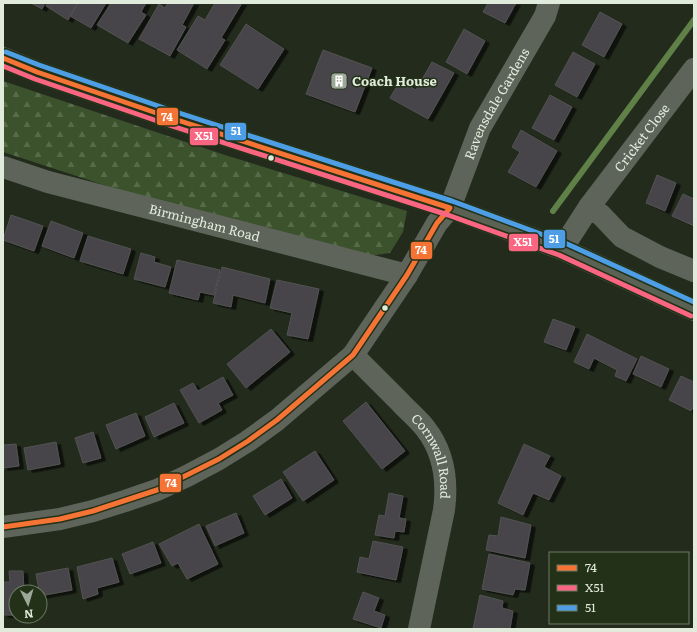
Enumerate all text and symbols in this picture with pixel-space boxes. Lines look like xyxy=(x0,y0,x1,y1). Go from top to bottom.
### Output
street label: Ravensdale Gardens xyxy=(459,44,534,162)
building icon: Coach House xyxy=(329,71,349,91)
place label: Coach House xyxy=(352,71,437,90)
street label: Cricket Close xyxy=(609,99,674,176)
line badge: 74 xyxy=(156,107,179,126)
text: 74 xyxy=(161,108,173,124)
line badge: 51 xyxy=(224,122,247,141)
text: 51 xyxy=(231,122,242,138)
line badge: X51 xyxy=(189,127,219,146)
text: X51 xyxy=(195,127,214,143)
unlabelled marker xyxy=(266,153,276,163)
street label: Birmingham Road xyxy=(147,199,262,246)
line badge: 51 xyxy=(543,229,566,249)
text: 51 xyxy=(549,230,560,246)
line badge: X51 xyxy=(508,233,539,252)
text: X51 xyxy=(514,233,533,249)
line badge: 74 xyxy=(410,241,433,260)
text: 74 xyxy=(415,241,427,257)
unlabelled marker xyxy=(380,303,390,313)
street label: Cornwall Road xyxy=(407,409,455,499)
line badge: 74 xyxy=(159,473,182,493)
text: 74 xyxy=(165,474,177,490)
legend xyxy=(549,552,689,624)
text: 74 xyxy=(585,558,597,576)
text: X51 xyxy=(585,578,605,596)
north arrow xyxy=(8,584,48,624)
text: 51 xyxy=(585,598,596,616)
text: N xyxy=(24,607,34,623)

